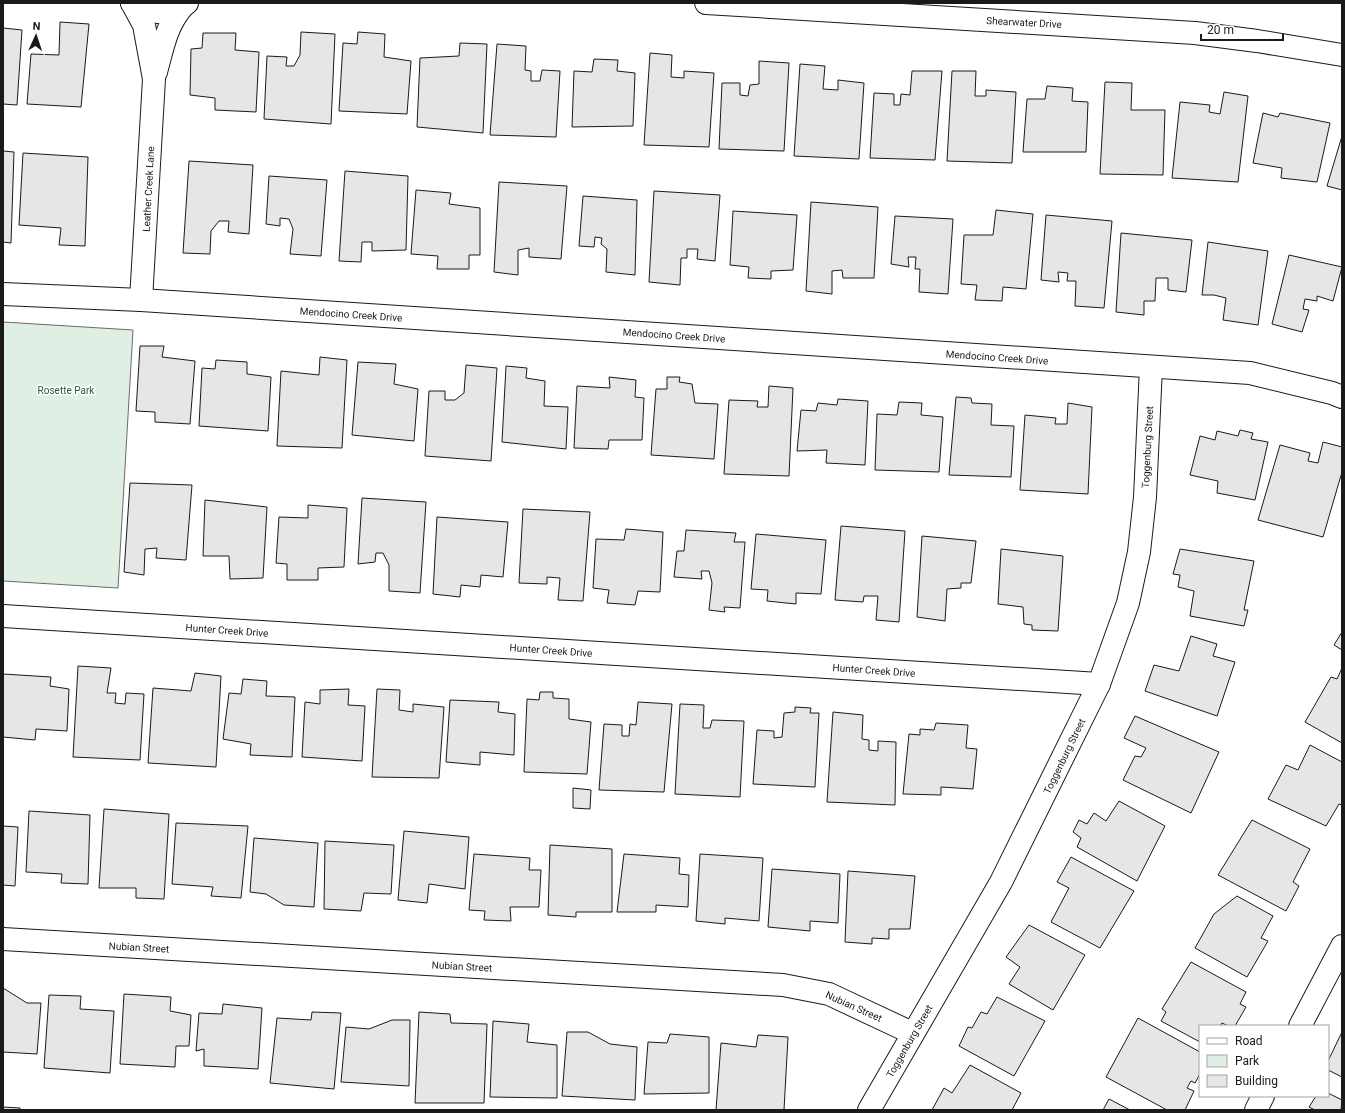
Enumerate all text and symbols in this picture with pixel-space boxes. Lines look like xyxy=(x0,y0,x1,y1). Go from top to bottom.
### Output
street label: Shearwater Drive xyxy=(986,15,1062,30)
north arrow xyxy=(16,16,56,56)
scale bar xyxy=(1201,16,1283,42)
text: N xyxy=(32,20,41,33)
text: 20 m xyxy=(1207,23,1234,37)
street label: Leather Creek Lane xyxy=(141,146,156,232)
street label: Mendocino Creek Drive xyxy=(299,305,403,324)
street label: Mendocino Creek Drive xyxy=(622,326,726,345)
street label: Mendocino Creek Drive xyxy=(945,348,1049,367)
park label: Rosette Park xyxy=(38,385,95,396)
street label: Toggenburg Street xyxy=(1140,406,1155,488)
street label: Hunter Creek Drive xyxy=(185,622,269,639)
street label: Hunter Creek Drive xyxy=(509,642,593,659)
street label: Hunter Creek Drive xyxy=(832,662,916,679)
street label: Toggenburg Street xyxy=(1041,717,1087,796)
street label: Nubian Street xyxy=(108,940,169,955)
street label: Nubian Street xyxy=(431,959,492,974)
street label: Nubian Street xyxy=(824,989,884,1024)
street label: Toggenburg Street xyxy=(884,1003,935,1080)
legend xyxy=(1199,1025,1329,1097)
text: Road xyxy=(1235,1034,1263,1048)
text: Park xyxy=(1235,1054,1260,1068)
text: Building xyxy=(1235,1074,1278,1088)

